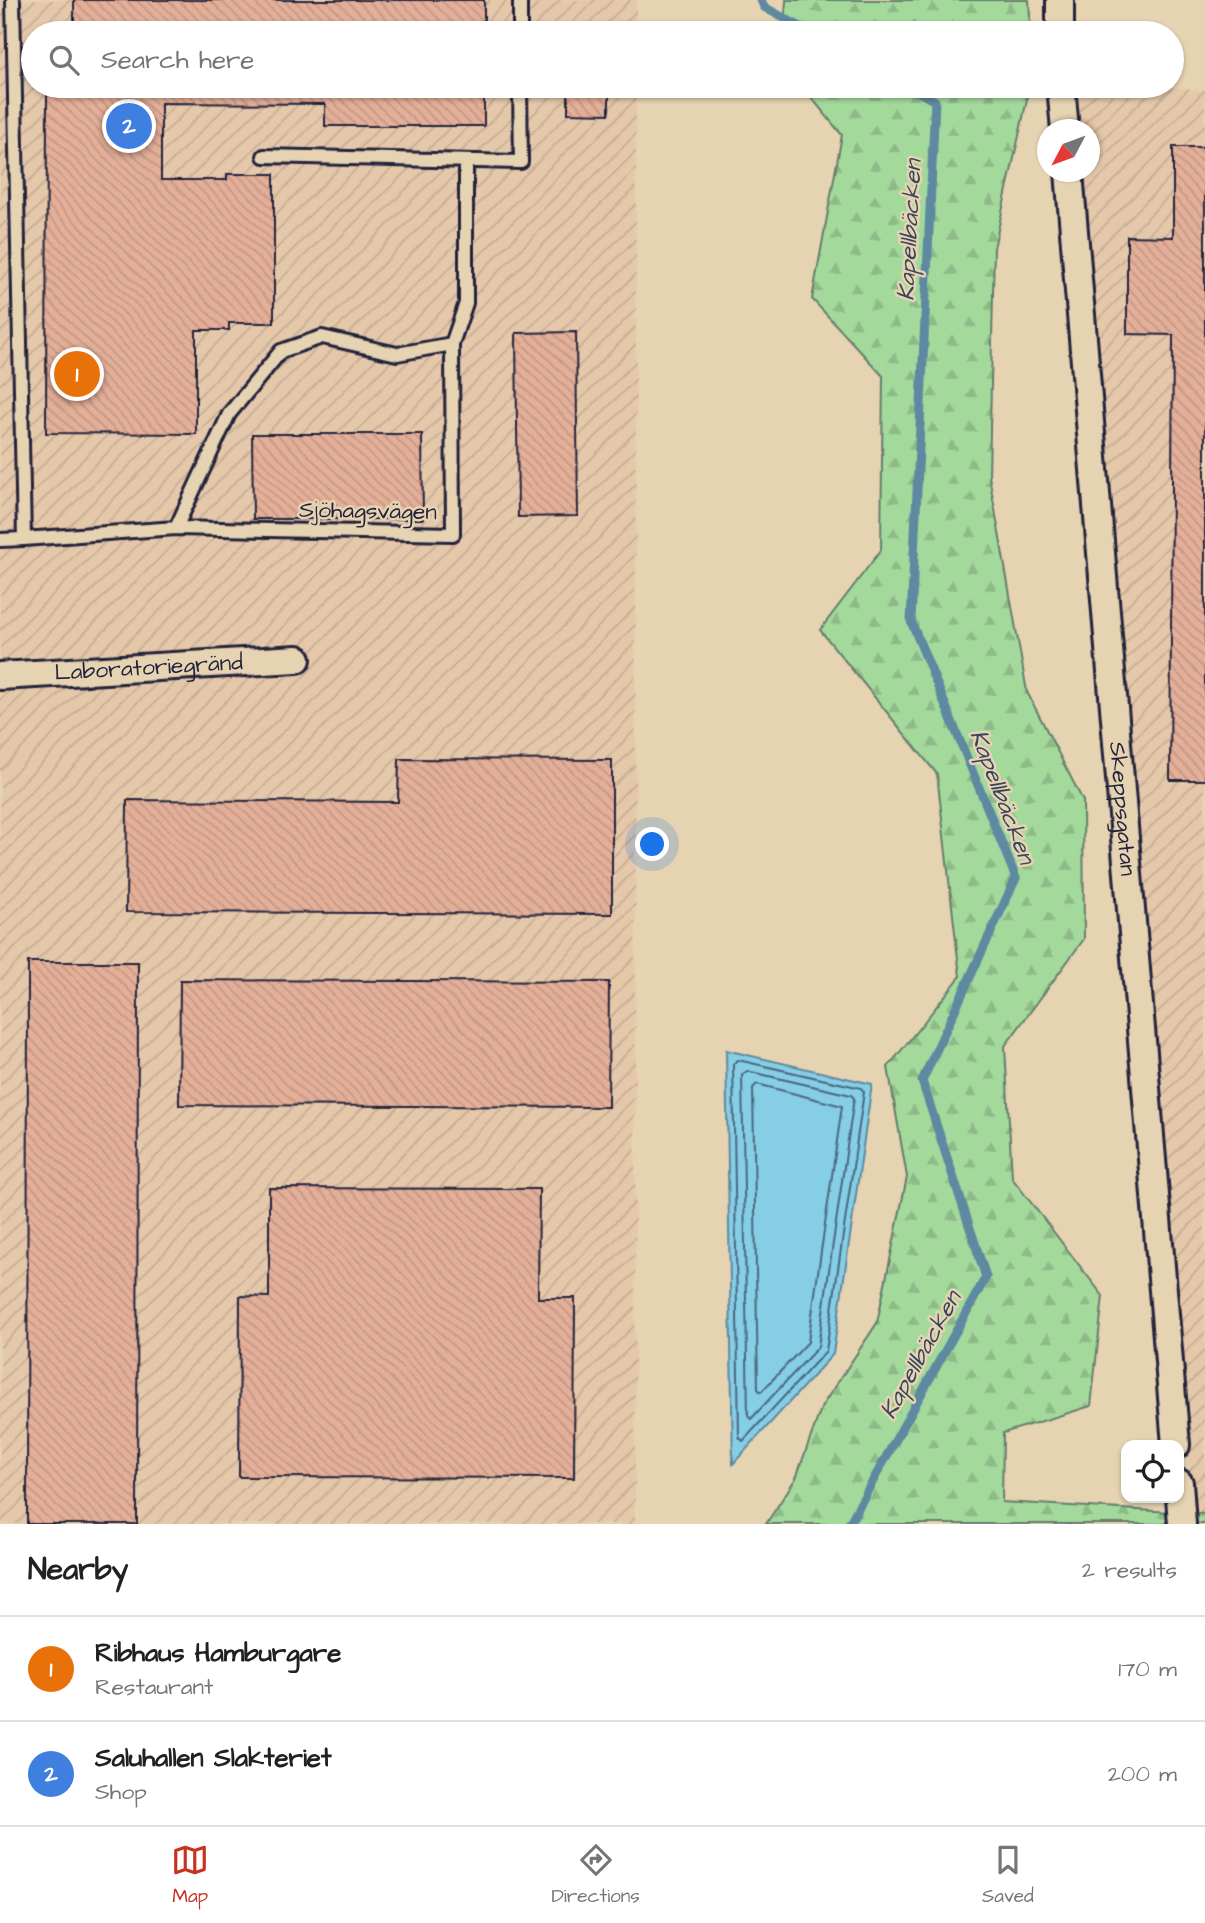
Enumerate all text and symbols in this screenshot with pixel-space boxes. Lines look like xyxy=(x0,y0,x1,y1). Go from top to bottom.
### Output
search box xyxy=(21,21,1184,98)
icon: search xyxy=(45,41,83,79)
text: Search here xyxy=(101,42,254,78)
pin: 2 xyxy=(106,100,152,152)
north arrow xyxy=(1037,119,1100,182)
water label: Kapellbäcken xyxy=(889,157,931,301)
pin: 1 xyxy=(54,348,100,400)
street label: Sjöhagsvägen xyxy=(299,494,437,529)
street label: Laboratoriegränd xyxy=(54,646,244,689)
water label: Kapellbäcken xyxy=(961,725,1044,871)
street label: Skeppsgatan xyxy=(1101,740,1144,877)
your location xyxy=(635,827,669,861)
water label: Kapellbäcken xyxy=(872,1283,971,1425)
map controls xyxy=(1121,1440,1184,1503)
button: locate xyxy=(1121,1440,1184,1503)
text: Nearby xyxy=(28,1549,128,1591)
text: 2 results xyxy=(1082,1554,1177,1586)
text: Ribhaus Hamburgare xyxy=(95,1635,341,1671)
text: 1 xyxy=(50,1653,52,1685)
text: 170 m xyxy=(1118,1653,1177,1685)
text: Restaurant xyxy=(95,1671,213,1703)
text: Saluhallen Slakteriet xyxy=(95,1740,331,1776)
text: 2 xyxy=(44,1758,58,1790)
text: 200 m xyxy=(1108,1758,1177,1790)
text: Shop xyxy=(95,1776,147,1808)
tab: Map xyxy=(171,1841,209,1910)
tab: Directions xyxy=(551,1841,640,1910)
tab: Saved xyxy=(982,1841,1034,1910)

